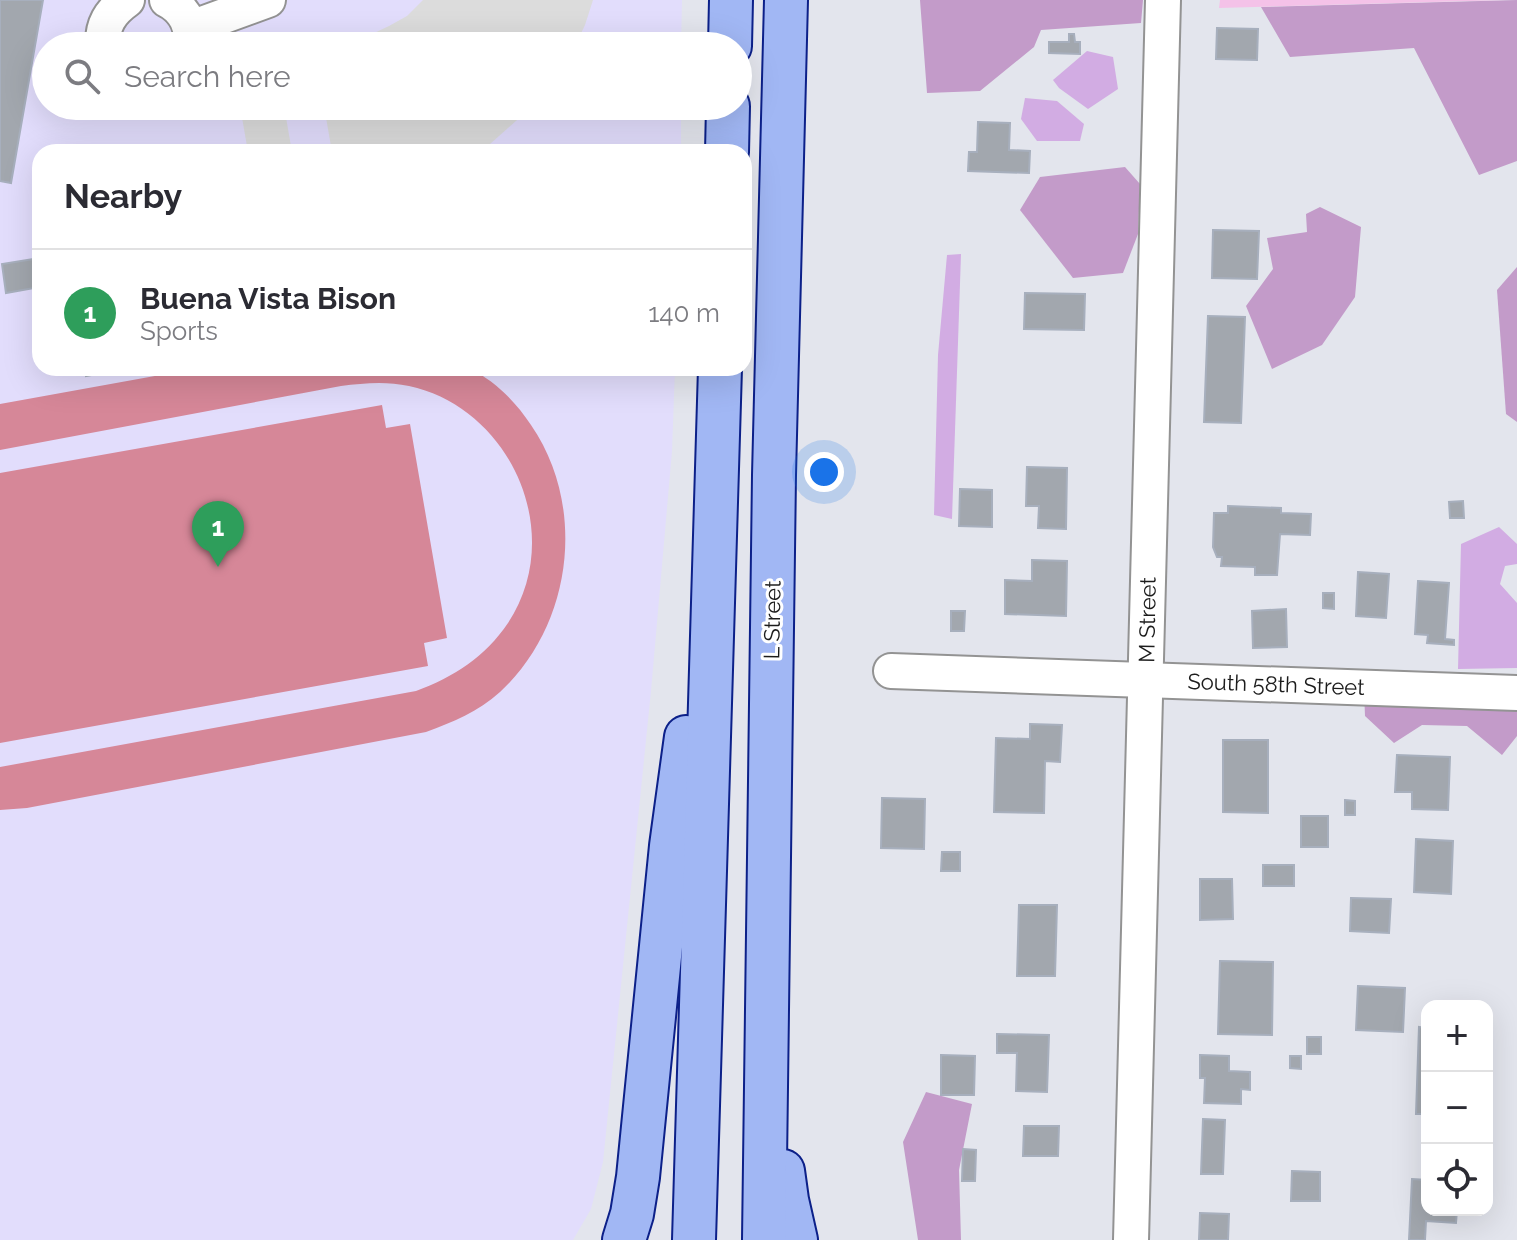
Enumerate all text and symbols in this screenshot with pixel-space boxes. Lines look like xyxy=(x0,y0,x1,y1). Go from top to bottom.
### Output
search box xyxy=(32,32,752,120)
icon: search xyxy=(60,54,104,98)
text: Search here xyxy=(124,59,291,94)
text: Nearby xyxy=(64,176,182,216)
text: Buena Vista Bison xyxy=(140,281,396,316)
text: 1 xyxy=(84,298,96,328)
text: 140 m xyxy=(648,298,720,328)
text: Sports xyxy=(140,316,218,346)
your location xyxy=(804,452,844,492)
pin: 1 xyxy=(192,501,244,567)
street label: M Street xyxy=(1133,576,1161,663)
street label: L Street xyxy=(758,580,786,660)
street label: South 58th Street xyxy=(1187,668,1366,700)
map controls xyxy=(1421,1000,1493,1216)
button: + xyxy=(1421,1000,1493,1072)
button: − xyxy=(1421,1072,1493,1144)
button: locate xyxy=(1421,1144,1493,1216)

